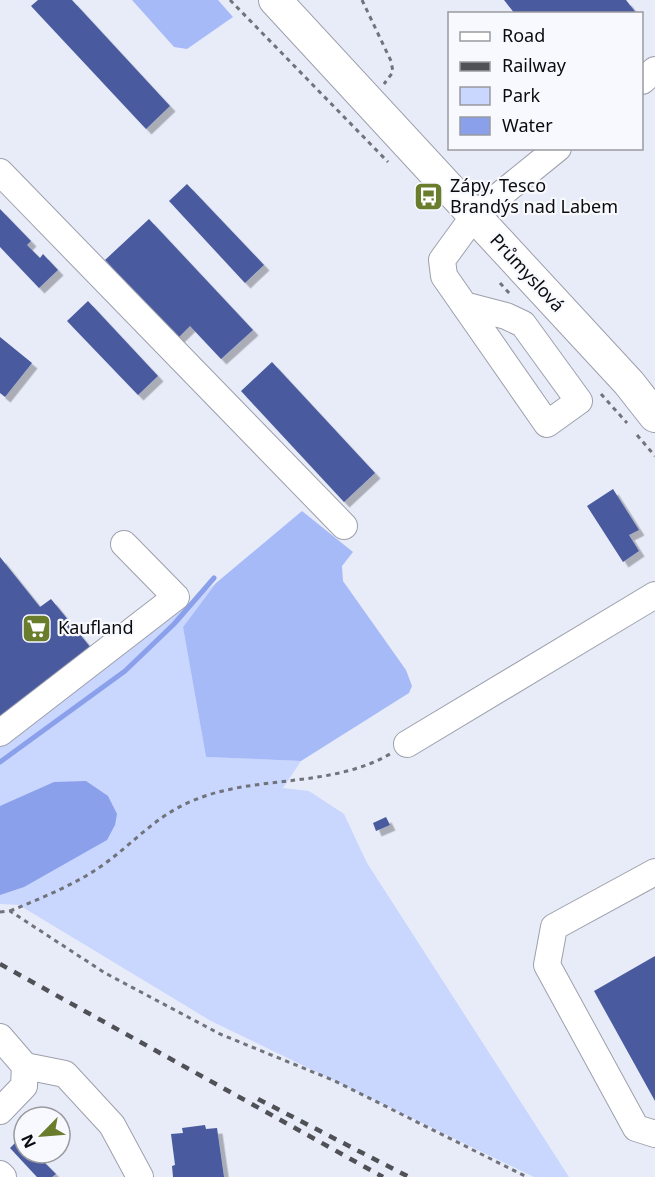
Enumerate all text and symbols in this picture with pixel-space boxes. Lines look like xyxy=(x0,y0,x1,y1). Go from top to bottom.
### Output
legend xyxy=(448,12,643,150)
text: Road xyxy=(502,23,545,47)
text: Railway xyxy=(502,53,567,77)
text: Park xyxy=(502,83,540,107)
text: Water xyxy=(502,113,553,137)
place label: Zápy, Tesco Brandýs nad Labem xyxy=(450,173,618,218)
bus stop icon: Zápy, Tesco Brandýs nad Labem xyxy=(413,180,445,212)
street label: Průmyslová xyxy=(485,228,570,317)
supermarket icon: Kaufland xyxy=(21,612,53,644)
place label: Kaufland xyxy=(58,615,134,639)
north arrow xyxy=(12,1105,72,1165)
text: N xyxy=(16,1131,41,1152)

